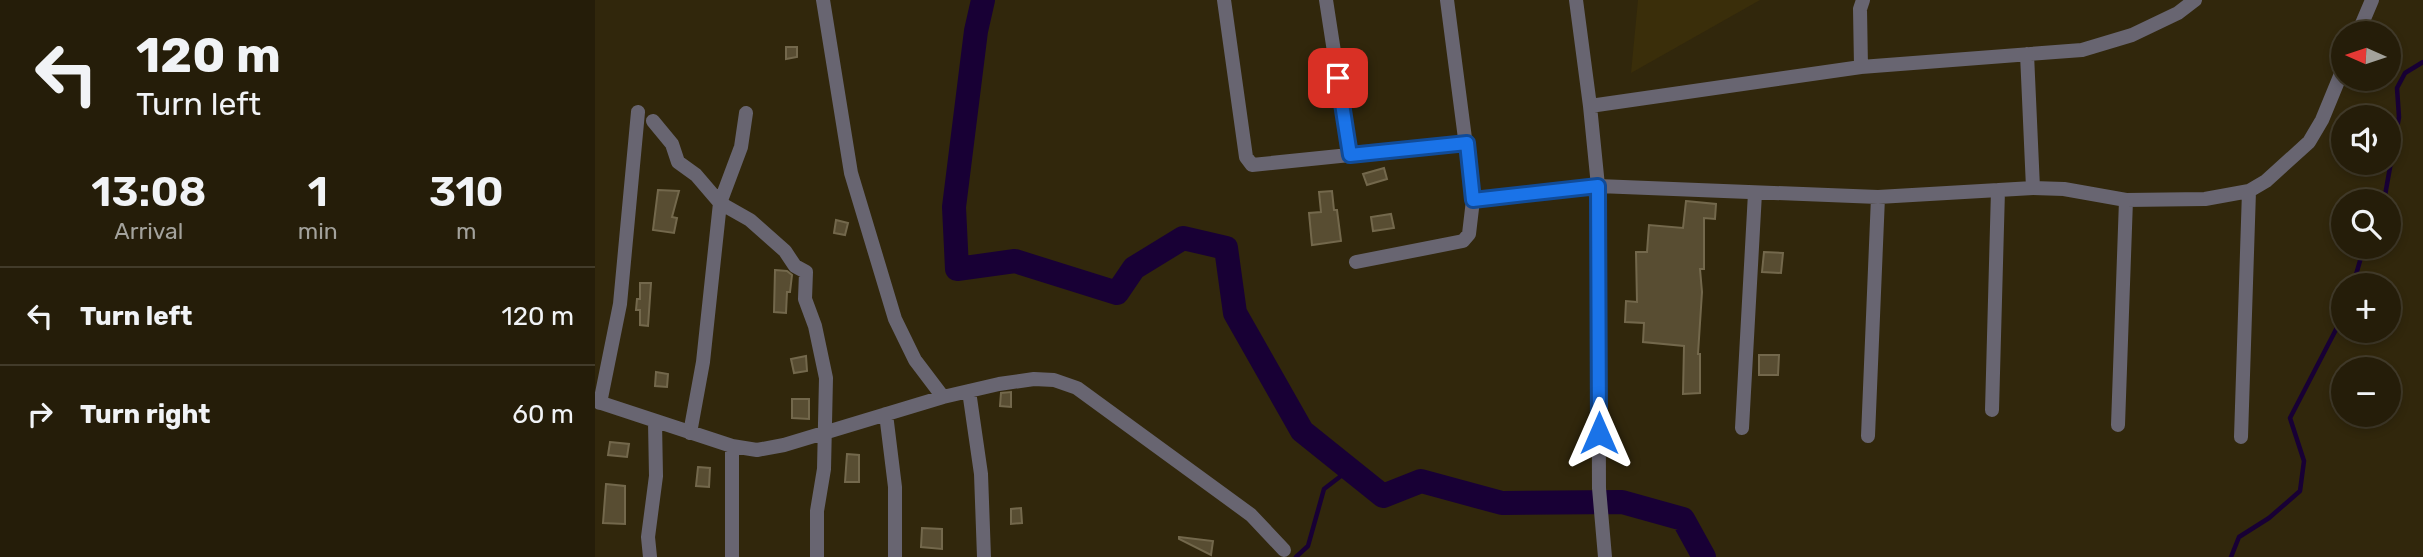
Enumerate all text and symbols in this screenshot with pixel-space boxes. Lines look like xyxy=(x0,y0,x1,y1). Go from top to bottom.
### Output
north arrow xyxy=(2331,21,2401,91)
map controls xyxy=(2331,21,2401,427)
text: 120 m xyxy=(136,26,281,84)
icon: left xyxy=(21,28,112,119)
pin xyxy=(1308,48,1368,108)
icon: arrive xyxy=(1319,59,1357,97)
text: Turn left xyxy=(136,85,261,123)
button: sound xyxy=(2331,105,2401,175)
text: 13:08 xyxy=(91,167,206,217)
text: 1 xyxy=(308,167,328,217)
text: 310 xyxy=(429,167,504,217)
button: search xyxy=(2331,189,2401,259)
text: Arrival xyxy=(114,217,183,245)
text: min xyxy=(298,217,338,245)
text: m xyxy=(456,217,477,245)
button: + xyxy=(2331,273,2401,343)
icon: left xyxy=(21,297,59,335)
text: Turn left xyxy=(80,301,192,332)
text: 120 m xyxy=(502,301,574,332)
button: − xyxy=(2331,357,2401,427)
icon: right xyxy=(21,395,59,433)
position arrow xyxy=(1562,396,1636,470)
text: Turn right xyxy=(80,399,210,430)
text: 60 m xyxy=(512,399,574,430)

